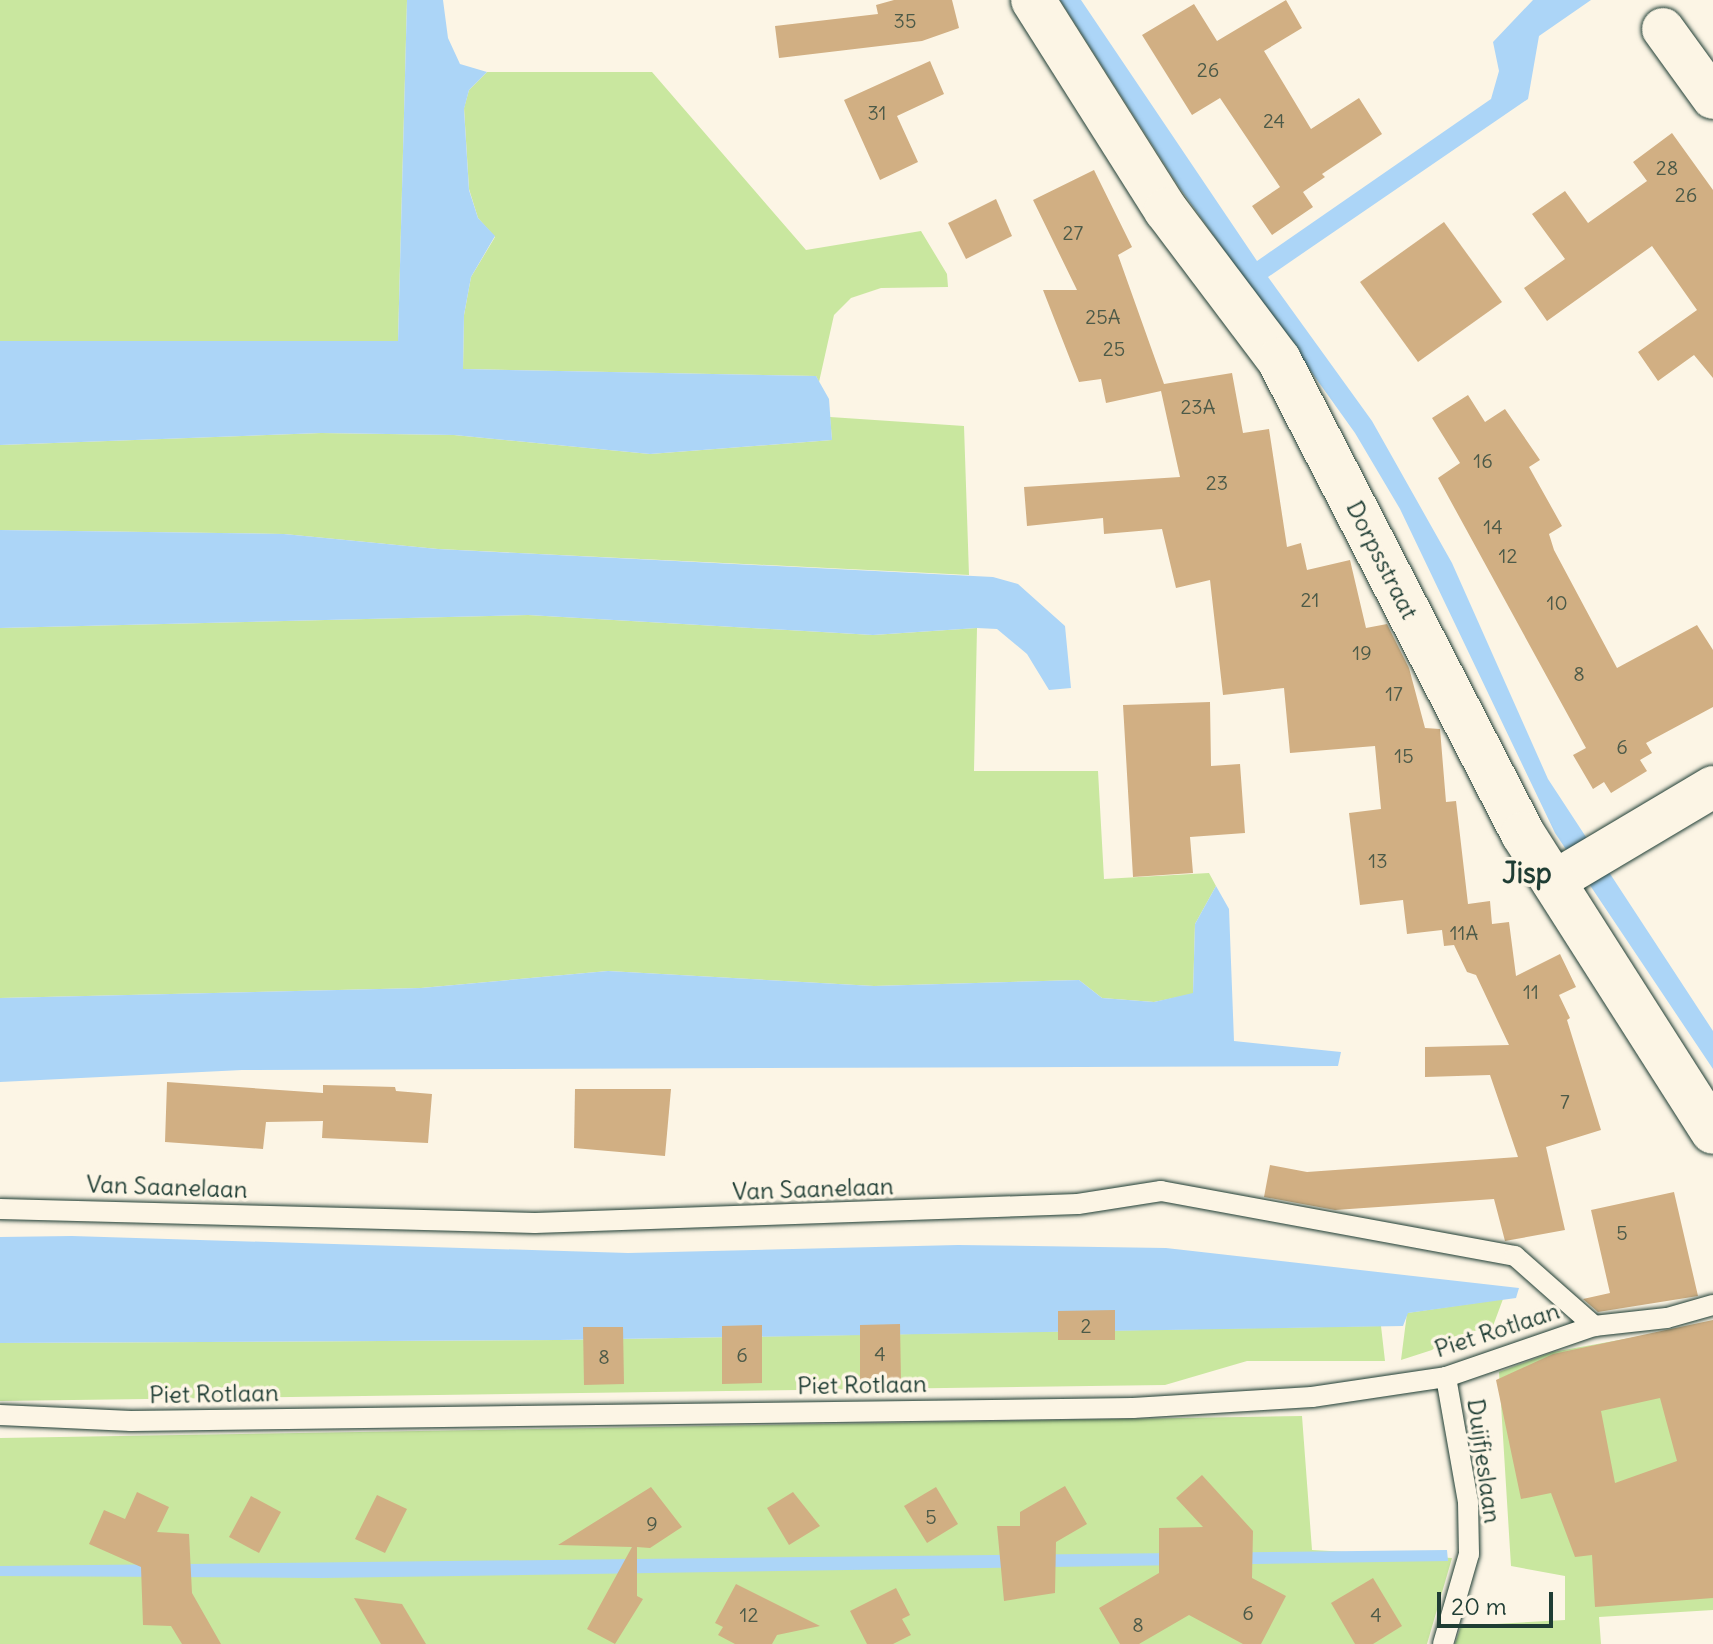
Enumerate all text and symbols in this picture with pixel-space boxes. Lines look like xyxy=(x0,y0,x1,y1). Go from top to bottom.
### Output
house number: 35 xyxy=(894,8,916,32)
house number: 26 xyxy=(1197,57,1219,81)
house number: 31 xyxy=(867,100,887,124)
house number: 24 xyxy=(1263,108,1285,132)
house number: 28 xyxy=(1656,155,1678,179)
house number: 26 xyxy=(1675,182,1697,206)
house number: 27 xyxy=(1063,220,1083,244)
house number: 25A xyxy=(1085,304,1121,328)
house number: 25 xyxy=(1103,336,1125,360)
house number: 23A xyxy=(1180,394,1216,418)
house number: 16 xyxy=(1473,448,1493,472)
house number: 23 xyxy=(1206,470,1228,494)
street label: Dorpsstraat xyxy=(1340,496,1424,624)
house number: 14 xyxy=(1483,514,1503,538)
house number: 12 xyxy=(1499,543,1517,567)
house number: 21 xyxy=(1301,587,1319,611)
house number: 10 xyxy=(1546,590,1568,614)
house number: 19 xyxy=(1352,640,1372,664)
house number: 8 xyxy=(1573,661,1585,685)
house number: 17 xyxy=(1385,681,1403,705)
house number: 6 xyxy=(1616,734,1628,758)
house number: 15 xyxy=(1394,743,1414,767)
house number: 13 xyxy=(1368,848,1388,872)
district label: Jisp xyxy=(1502,856,1552,890)
house number: 11A xyxy=(1450,920,1478,944)
house number: 11 xyxy=(1523,979,1539,1003)
house number: 7 xyxy=(1560,1089,1570,1113)
street label: Van Saanelaan xyxy=(86,1170,248,1204)
street label: Van Saanelaan xyxy=(732,1172,894,1206)
house number: 5 xyxy=(1616,1220,1628,1244)
street label: Piet Rotlaan xyxy=(1431,1296,1563,1364)
house number: 2 xyxy=(1081,1313,1091,1337)
house number: 4 xyxy=(874,1341,886,1365)
house number: 6 xyxy=(736,1342,748,1366)
house number: 8 xyxy=(598,1344,610,1368)
street label: Piet Rotlaan xyxy=(797,1369,927,1401)
street label: Piet Rotlaan xyxy=(149,1378,279,1410)
street label: Duijfjeslaan xyxy=(1461,1397,1507,1525)
house number: 5 xyxy=(925,1504,937,1528)
house number: 9 xyxy=(646,1511,658,1535)
scale bar xyxy=(1441,1576,1557,1626)
text: 20 m xyxy=(1451,1591,1507,1621)
house number: 6 xyxy=(1242,1600,1254,1624)
house number: 12 xyxy=(740,1602,758,1626)
house number: 4 xyxy=(1370,1602,1382,1626)
house number: 8 xyxy=(1132,1612,1144,1636)

